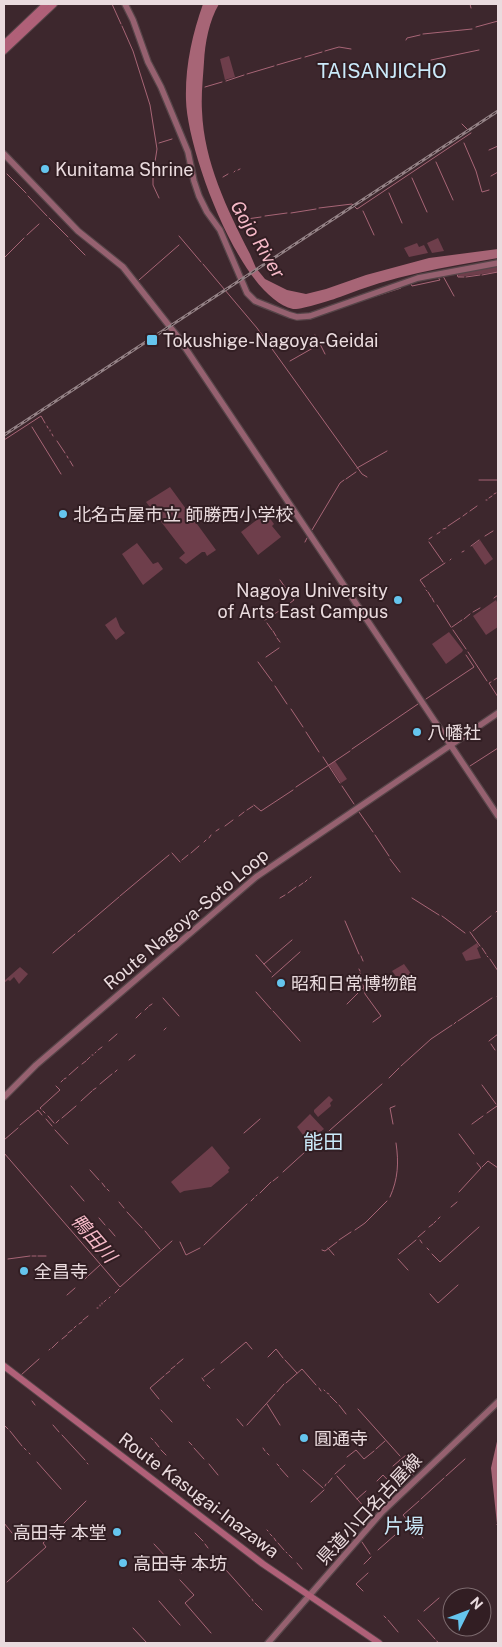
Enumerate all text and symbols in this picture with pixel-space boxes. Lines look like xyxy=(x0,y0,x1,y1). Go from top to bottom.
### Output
district label: TAISANJICHO xyxy=(317,59,447,83)
place label: Kunitama Shrine xyxy=(55,159,194,180)
marker: Kunitama Shrine xyxy=(39,163,51,175)
water label: Gojo River xyxy=(226,196,290,283)
place label: Tokushige-Nagoya-Geidai xyxy=(163,330,379,351)
marker: Tokushige-Nagoya-Geidai xyxy=(145,333,159,347)
place label: 北名古屋市立 師勝西小学校 xyxy=(73,504,293,525)
marker: 北名古屋市立 師勝西小学校 xyxy=(57,508,69,520)
place label: Nagoya University of Arts East Campus xyxy=(217,580,388,622)
marker: Nagoya University of Arts East Campus xyxy=(392,594,404,606)
place label: 八幡社 xyxy=(427,722,481,743)
marker: 八幡社 xyxy=(411,726,423,738)
street label: Route Nagoya-Soto Loop xyxy=(100,844,272,994)
place label: 昭和日常博物館 xyxy=(291,973,417,994)
marker: 昭和日常博物館 xyxy=(275,977,287,989)
district label: 能田 xyxy=(303,1130,343,1154)
water label: 鴨田川 xyxy=(67,1209,122,1268)
place label: 全昌寺 xyxy=(34,1261,88,1282)
marker: 全昌寺 xyxy=(18,1265,30,1277)
street label: Route Kasugai-Inazawa xyxy=(115,1428,283,1562)
place label: 圓通寺 xyxy=(314,1428,368,1449)
marker: 圓通寺 xyxy=(298,1432,310,1444)
street label: 県道小口名古屋線 xyxy=(312,1449,426,1569)
district label: 片場 xyxy=(384,1514,424,1538)
place label: 高田寺 本堂 xyxy=(13,1522,107,1543)
marker: 高田寺 本堂 xyxy=(111,1526,123,1538)
place label: 高田寺 本坊 xyxy=(133,1553,227,1574)
marker: 高田寺 本坊 xyxy=(117,1557,129,1569)
north arrow xyxy=(442,1587,492,1637)
text: N xyxy=(467,1594,486,1613)

